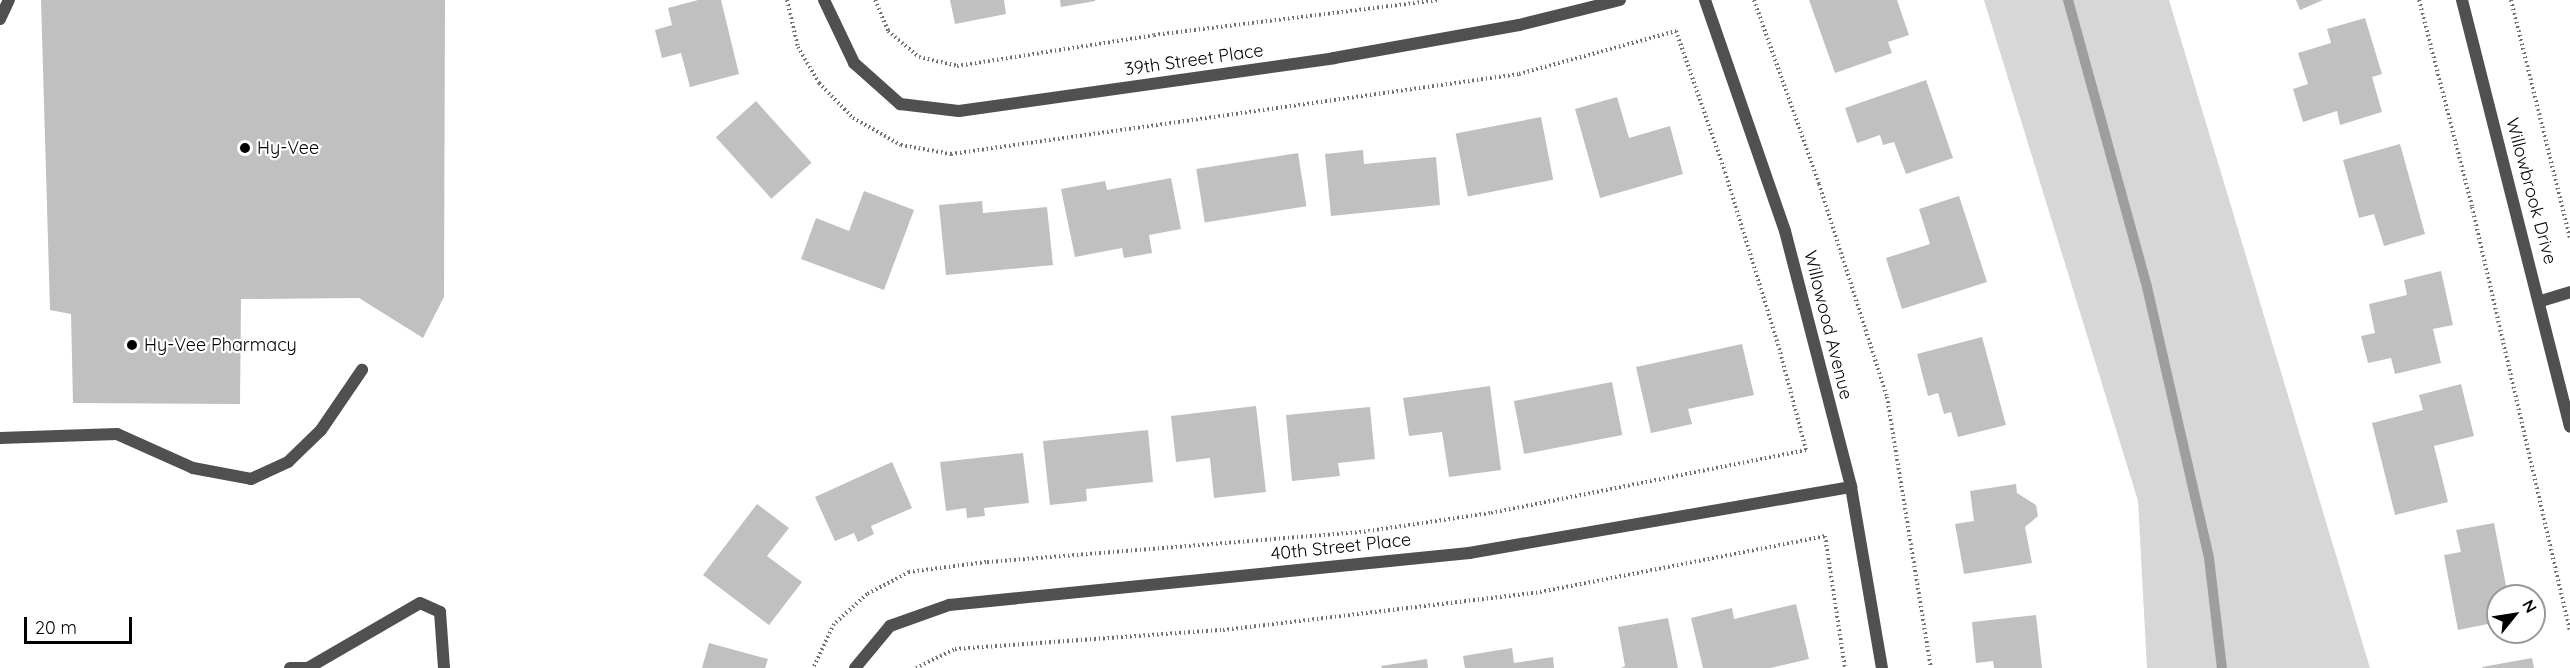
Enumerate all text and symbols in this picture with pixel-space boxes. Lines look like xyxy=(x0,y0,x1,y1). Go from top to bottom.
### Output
street label: 39th Street Place xyxy=(1123,40,1265,80)
street label: Willowbrook Drive xyxy=(2501,115,2561,267)
place label: Hy-Vee xyxy=(257,137,319,159)
marker: Hy-Vee xyxy=(238,141,252,155)
street label: Willowood Avenue xyxy=(1799,248,1857,402)
place label: Hy-Vee Pharmacy xyxy=(144,334,297,356)
marker: Hy-Vee Pharmacy xyxy=(125,338,139,352)
street label: 40th Street Place xyxy=(1270,529,1412,565)
north arrow xyxy=(2486,584,2546,644)
text: N xyxy=(2518,596,2541,616)
scale bar xyxy=(27,605,135,643)
text: 20 m xyxy=(35,616,77,639)

